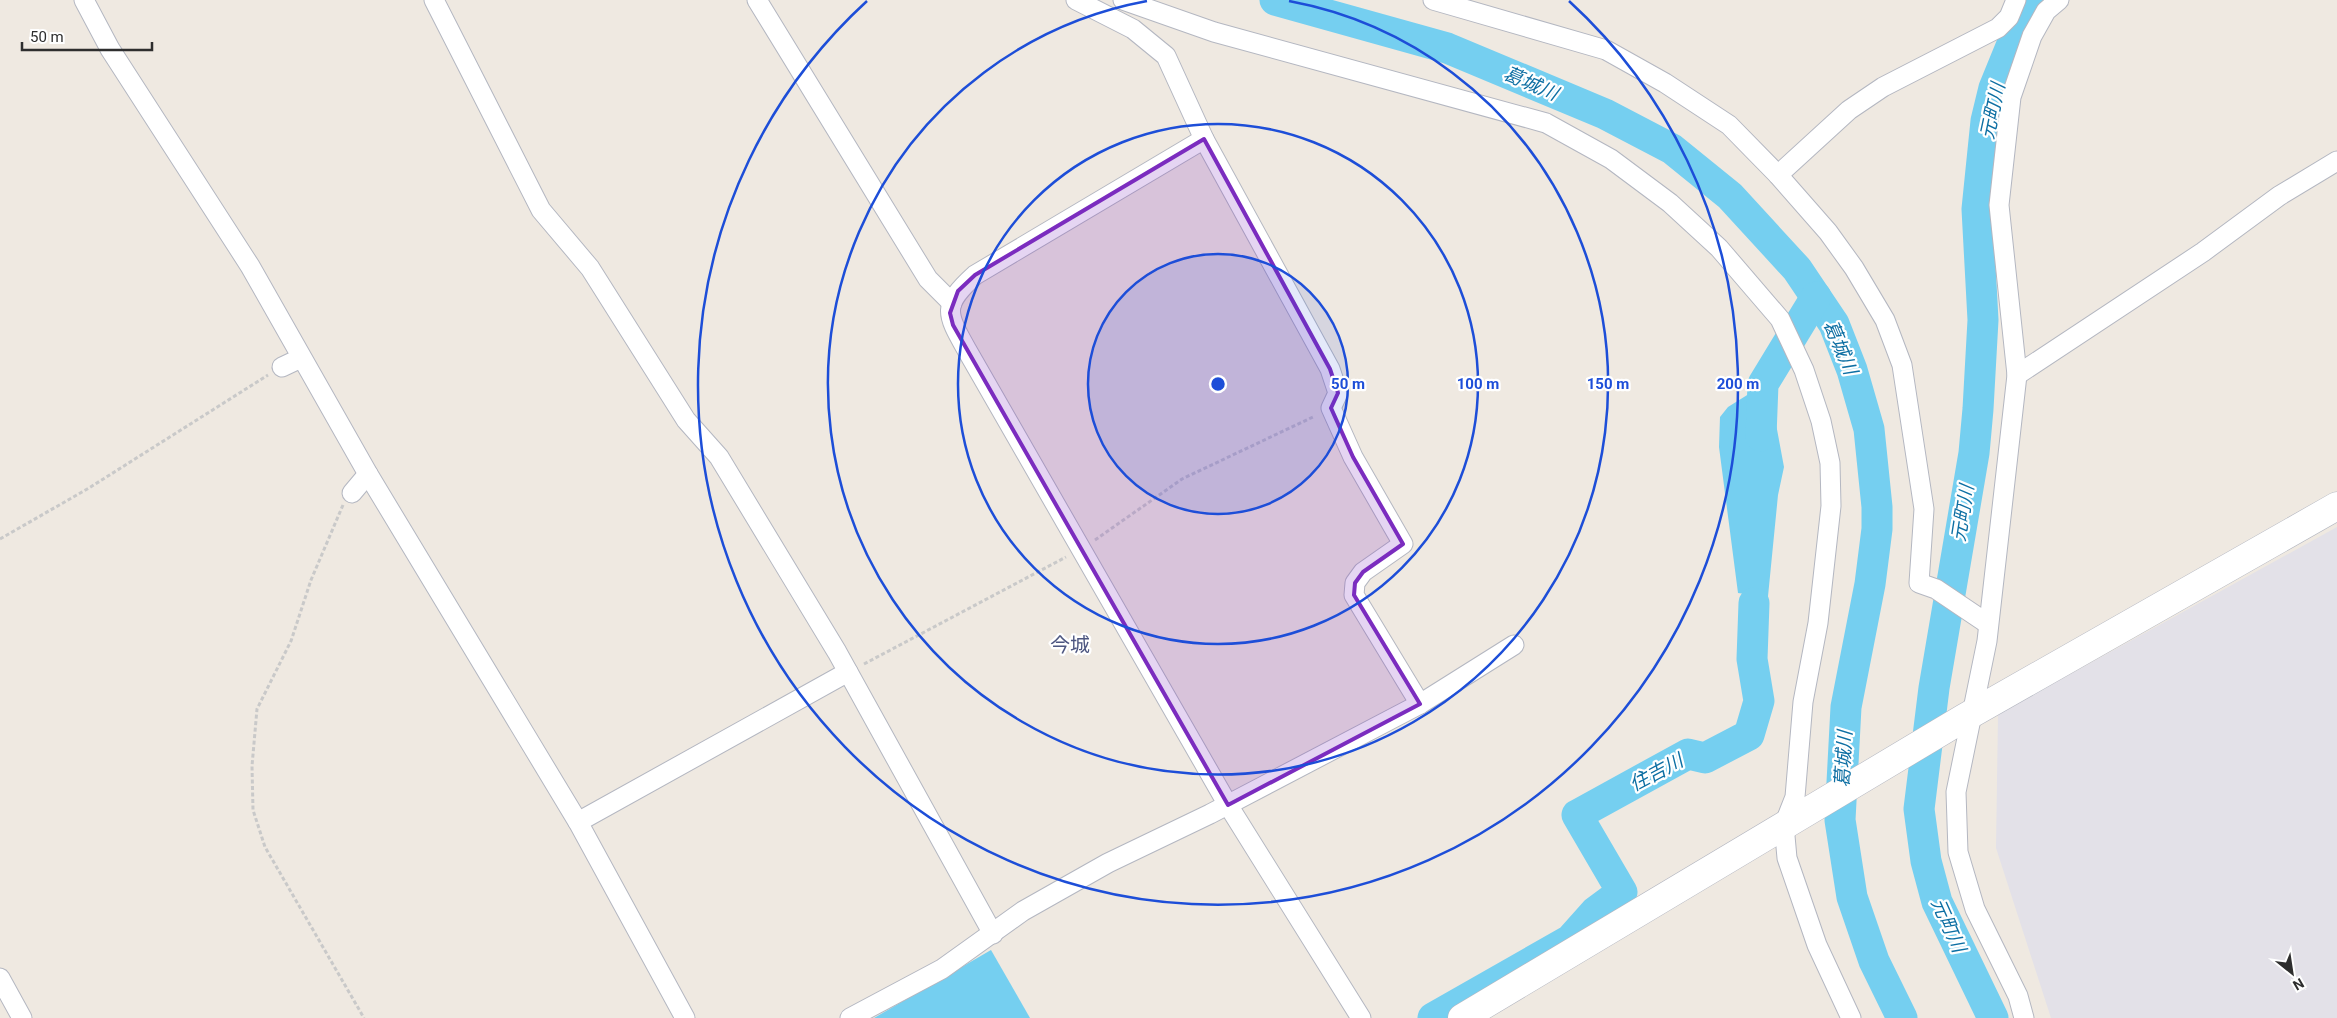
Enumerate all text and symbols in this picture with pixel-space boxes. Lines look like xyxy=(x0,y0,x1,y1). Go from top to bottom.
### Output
scale bar xyxy=(22,20,152,52)
text: 50 m xyxy=(30,28,64,46)
water label: 葛城川 xyxy=(1500,62,1563,106)
water label: 元町川 xyxy=(1975,79,2010,141)
water label: 葛城川 xyxy=(1819,316,1863,380)
centre of rings xyxy=(1209,375,1227,393)
text: 50 m xyxy=(1331,375,1365,393)
text: 100 m xyxy=(1457,375,1499,393)
text: 150 m xyxy=(1587,375,1629,393)
text: 200 m xyxy=(1717,375,1759,393)
water label: 元町川 xyxy=(1947,481,1979,543)
district label: 今城 xyxy=(1050,633,1090,657)
water label: 葛城川 xyxy=(1831,728,1857,788)
water label: 住吉川 xyxy=(1626,748,1689,796)
water label: 元町川 xyxy=(1926,894,1971,958)
north arrow xyxy=(2267,948,2317,998)
text: N xyxy=(2290,975,2307,994)

